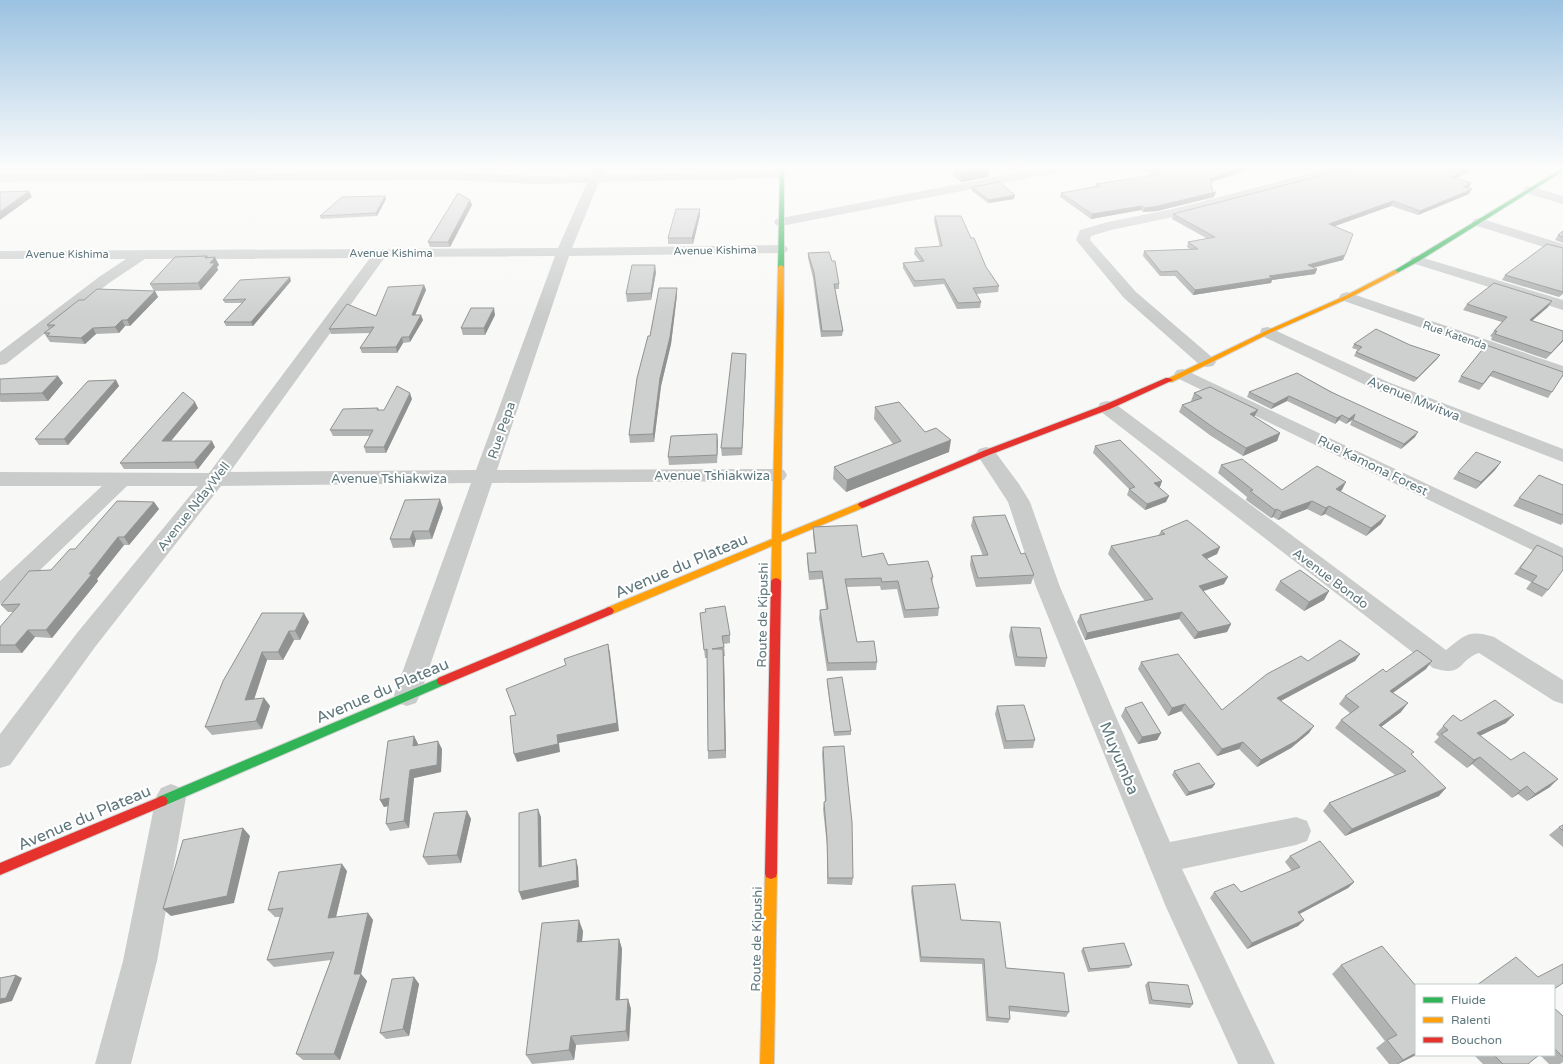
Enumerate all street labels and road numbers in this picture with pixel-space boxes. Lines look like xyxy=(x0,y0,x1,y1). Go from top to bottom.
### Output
street label: Avenue Kishima xyxy=(673,243,757,258)
street label: Avenue Kishima xyxy=(349,247,433,260)
street label: Avenue Kishima xyxy=(25,248,109,261)
street label: Rue Katenda xyxy=(1421,318,1489,353)
street label: Avenue Mwitwa xyxy=(1365,373,1462,425)
street label: Rue Pepa xyxy=(485,400,519,461)
street label: Rue Kamona Forest xyxy=(1315,432,1430,500)
street label: Avenue NdayWell xyxy=(154,459,234,554)
street label: Avenue Tshiakwiza xyxy=(654,468,770,484)
street label: Avenue Tshiakwiza xyxy=(331,471,447,487)
street label: Avenue du Plateau xyxy=(612,529,751,603)
street label: Avenue Bondo xyxy=(1289,545,1372,613)
street label: Route de Kipushi xyxy=(754,562,772,668)
street label: Avenue du Plateau xyxy=(313,654,452,728)
street label: Muyumba xyxy=(1095,719,1143,798)
street label: Avenue du Plateau xyxy=(15,781,154,855)
street label: Route de Kipushi xyxy=(748,886,766,992)

